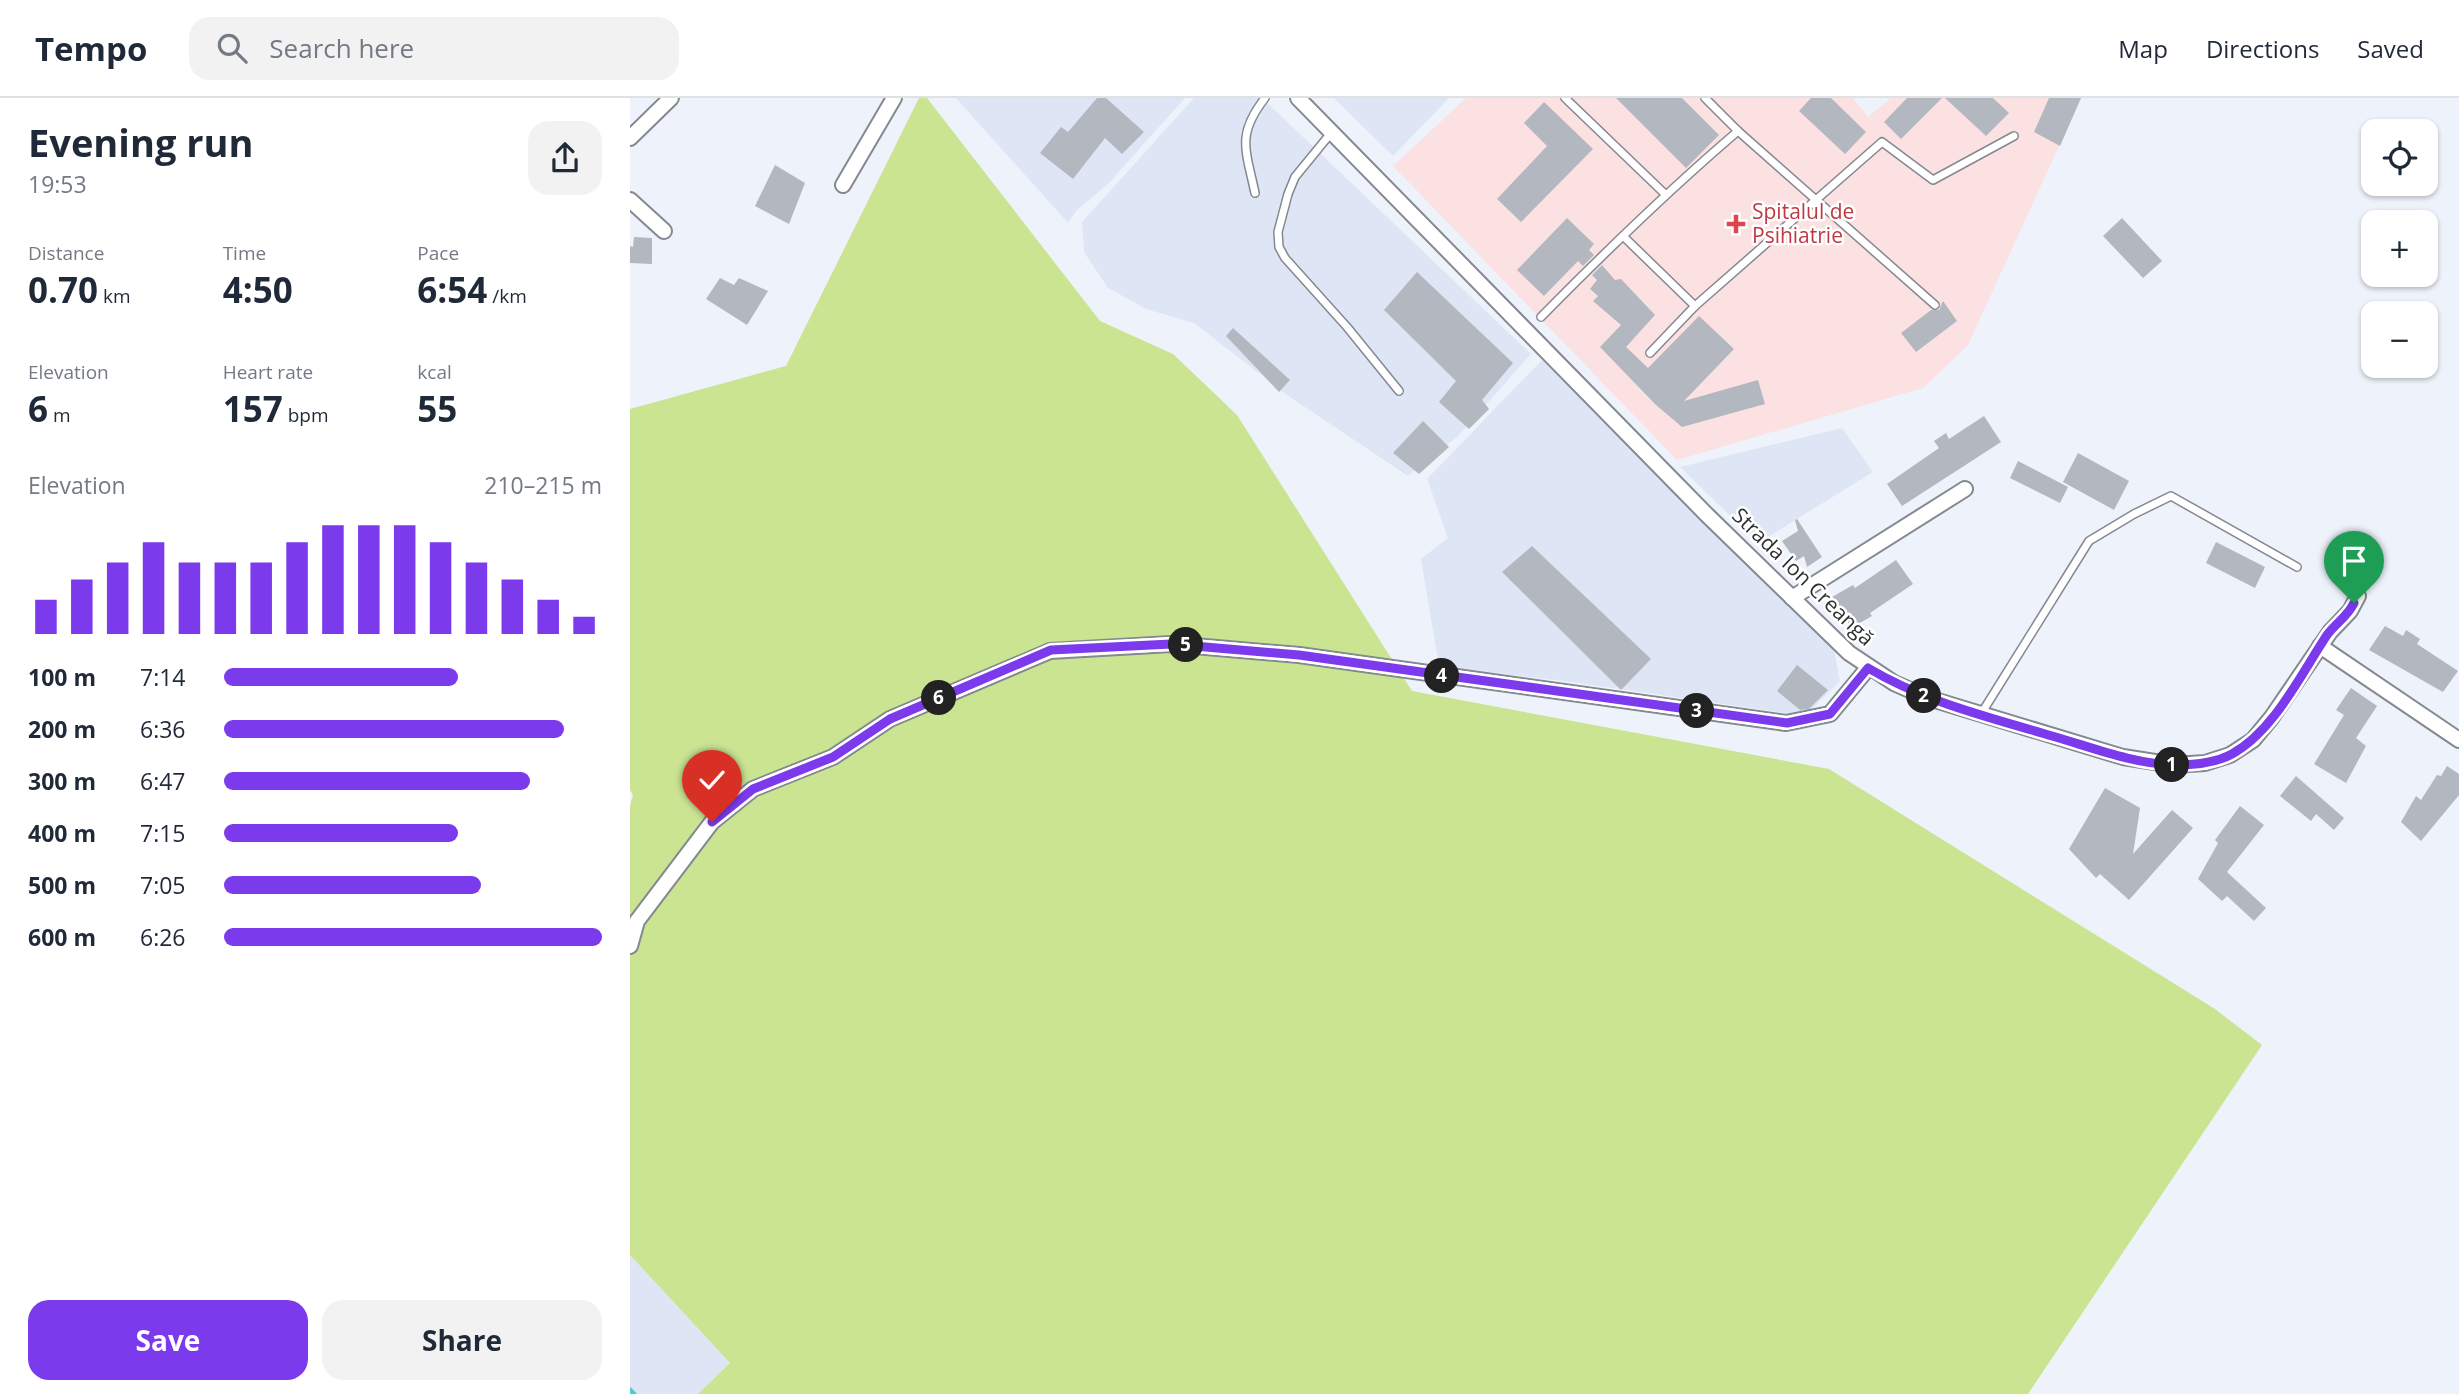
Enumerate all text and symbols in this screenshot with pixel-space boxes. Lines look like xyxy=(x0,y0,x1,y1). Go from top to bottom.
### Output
search box xyxy=(189,17,679,80)
text: Tempo xyxy=(35,26,147,71)
icon: search xyxy=(213,29,251,67)
text: Search here xyxy=(269,30,414,66)
text: Map xyxy=(2118,32,2168,65)
text: Directions xyxy=(2206,32,2319,65)
text: Saved xyxy=(2357,32,2424,65)
text: Evening run xyxy=(28,116,253,168)
map controls xyxy=(2361,119,2438,378)
button: locate xyxy=(2361,119,2438,196)
button: share xyxy=(528,121,602,195)
text: 19:53 xyxy=(28,168,87,200)
place label: Spitalul de Psihiatrie xyxy=(1752,197,1854,249)
button: + xyxy=(2361,210,2438,287)
marker: Spitalul de Psihiatrie xyxy=(1726,214,1746,234)
text: Distance xyxy=(28,240,104,266)
text: Time xyxy=(223,240,266,266)
text: Pace xyxy=(417,240,459,266)
text: 0.70 xyxy=(28,266,98,313)
text: 4:50 xyxy=(223,266,293,313)
text: 6:54 xyxy=(417,266,487,313)
text: km xyxy=(98,283,131,309)
text: /km xyxy=(487,283,527,309)
button: − xyxy=(2361,301,2438,378)
text: Elevation xyxy=(28,359,109,385)
text: Heart rate xyxy=(223,359,313,385)
text: kcal xyxy=(417,359,452,385)
text: 6 xyxy=(28,385,48,432)
text: 157 xyxy=(223,385,283,432)
text: 55 xyxy=(417,385,457,432)
text: m xyxy=(48,402,71,428)
text: bpm xyxy=(283,402,328,428)
text: Elevation xyxy=(28,469,126,501)
text: 210–215 m xyxy=(484,469,602,501)
street label: Strada Ion Creangă xyxy=(1727,501,1881,651)
pin xyxy=(2324,531,2384,603)
icon: arrive xyxy=(2335,542,2373,580)
pin: 5 xyxy=(1168,628,1204,662)
text: 5 xyxy=(1180,631,1191,657)
pin: 4 xyxy=(1424,658,1460,694)
text: 100 m xyxy=(28,661,96,693)
text: 7:14 xyxy=(140,661,186,693)
text: 4 xyxy=(1436,662,1447,688)
pin: 2 xyxy=(1906,678,1942,714)
pin: 6 xyxy=(922,680,956,716)
text: 2 xyxy=(1918,682,1929,708)
text: 6 xyxy=(933,684,944,710)
pin: 3 xyxy=(1680,694,1714,728)
text: 3 xyxy=(1691,697,1702,723)
text: 200 m xyxy=(28,713,96,745)
text: 6:36 xyxy=(140,713,186,745)
pin: 1 xyxy=(2154,748,2190,782)
pin xyxy=(682,750,742,822)
text: 1 xyxy=(2166,751,2177,777)
icon: check xyxy=(693,761,731,799)
text: 300 m xyxy=(28,765,96,797)
text: 6:47 xyxy=(140,765,186,797)
text: 400 m xyxy=(28,817,96,849)
text: 7:15 xyxy=(140,817,186,849)
text: 500 m xyxy=(28,869,96,901)
text: 7:05 xyxy=(140,869,186,901)
text: 600 m xyxy=(28,921,96,953)
text: 6:26 xyxy=(140,921,186,953)
button: Save xyxy=(28,1300,308,1380)
button: Share xyxy=(322,1300,602,1380)

